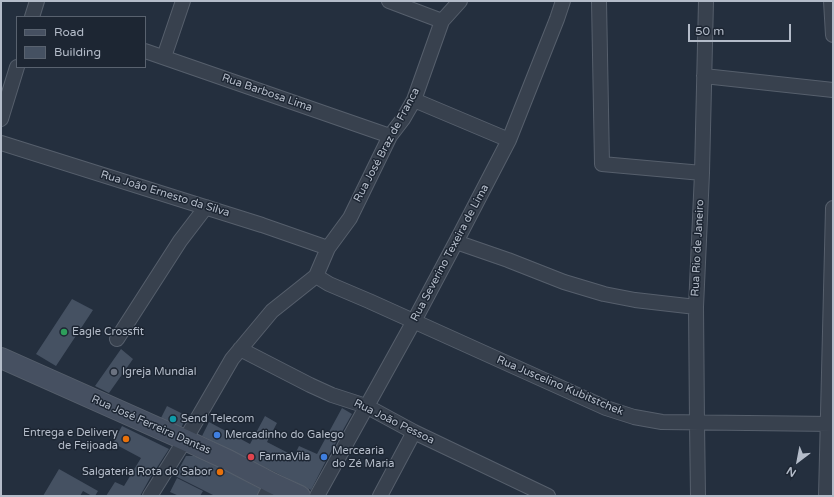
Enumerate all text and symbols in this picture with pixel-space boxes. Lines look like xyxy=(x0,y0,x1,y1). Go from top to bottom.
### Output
legend xyxy=(16,16,146,68)
scale bar xyxy=(690,16,793,42)
text: 50 m xyxy=(695,24,724,38)
text: Road xyxy=(54,25,84,39)
text: Building xyxy=(54,45,101,59)
street label: Rua Barbosa Lima xyxy=(220,71,314,115)
street label: Rua José Braz de Franca xyxy=(351,86,423,204)
street label: Rua João Ernesto da Silva xyxy=(99,168,231,220)
street label: Rua Severino Texeira de Lima xyxy=(408,182,492,324)
street label: Rua Rio de Janeiro xyxy=(689,199,707,297)
place label: Eagle Crossfit xyxy=(72,325,144,339)
marker: Eagle Crossfit xyxy=(59,327,69,337)
street label: Rua Juscelino Kubitstchek xyxy=(495,353,625,419)
place label: Igreja Mundial xyxy=(122,365,197,379)
marker: Igreja Mundial xyxy=(109,367,119,377)
street label: Rua José Ferreira Dantas xyxy=(89,393,213,457)
street label: Rua João Pessoa xyxy=(352,397,436,447)
place label: Send Telecom xyxy=(181,412,254,426)
marker: Send Telecom xyxy=(168,414,178,424)
place label: Entrega e Delivery de Feijoada xyxy=(23,426,118,452)
place label: Mercadinho do Galego xyxy=(225,428,344,442)
marker: Mercadinho do Galego xyxy=(212,430,222,440)
marker: Entrega e Delivery de Feijoada xyxy=(121,434,131,444)
north arrow xyxy=(778,441,818,481)
place label: Mercearia do Zé Maria xyxy=(332,444,395,470)
place label: FarmaVila xyxy=(259,450,310,464)
marker: FarmaVila xyxy=(246,452,256,462)
marker: Mercearia do Zé Maria xyxy=(319,452,329,462)
text: N xyxy=(784,464,799,479)
place label: Salgateria Rota do Sabor xyxy=(82,465,212,479)
marker: Salgateria Rota do Sabor xyxy=(215,467,225,477)

